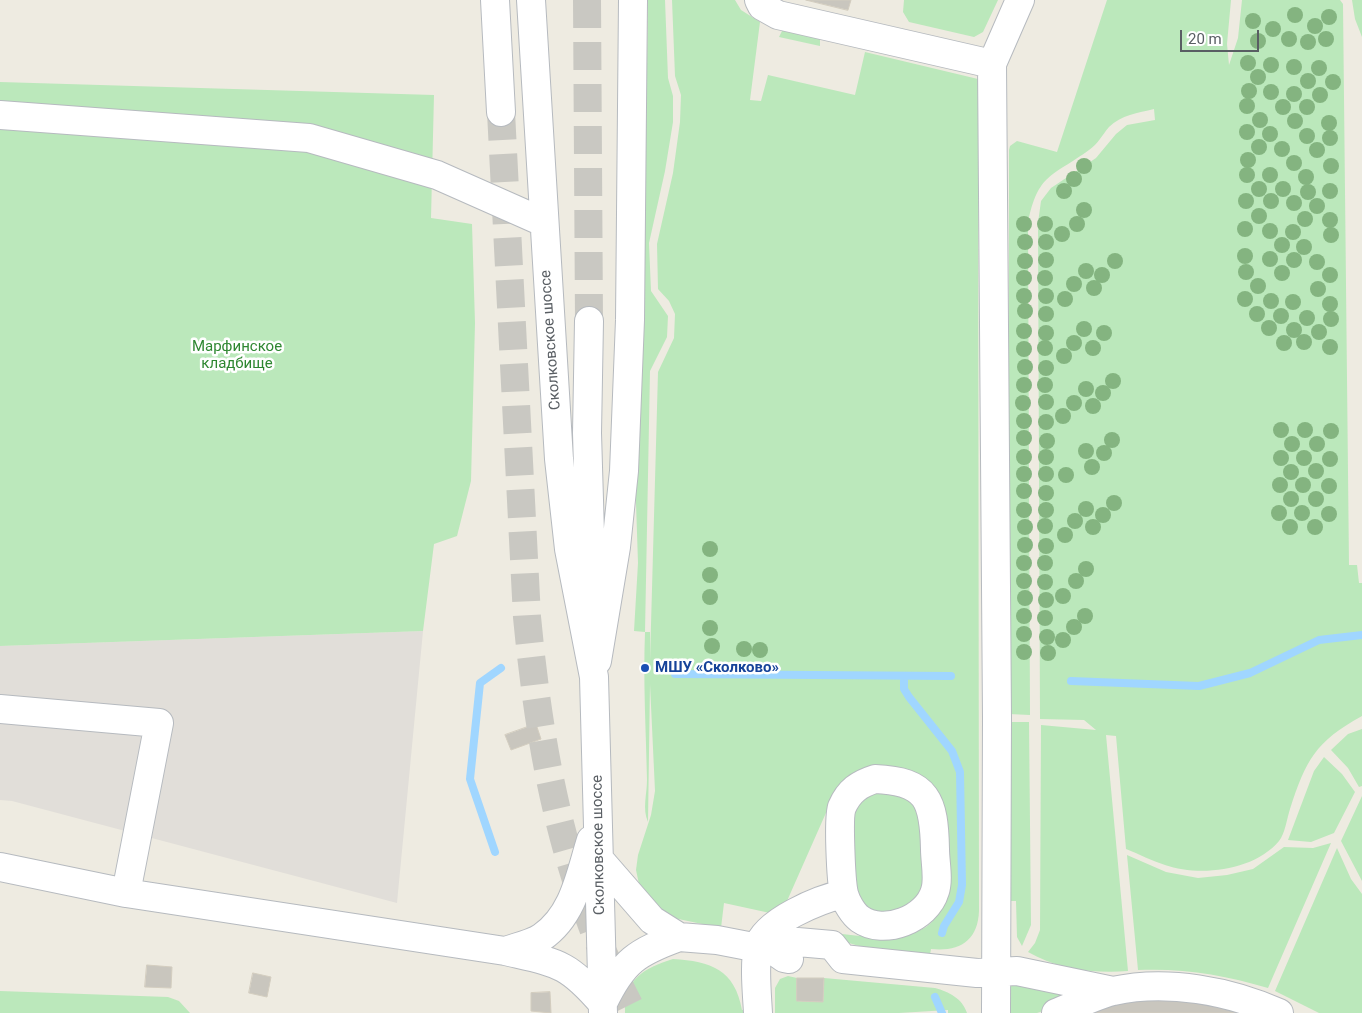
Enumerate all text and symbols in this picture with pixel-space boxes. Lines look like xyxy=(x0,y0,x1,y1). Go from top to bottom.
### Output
scale bar xyxy=(1182,20,1261,52)
text: 20 m xyxy=(1188,30,1222,48)
street label: Сколковское шоссе xyxy=(537,269,565,411)
park label: Марфинское кладбище xyxy=(192,338,282,373)
place label: МШУ «Сколково» xyxy=(655,659,779,677)
marker: МШУ «Сколково» xyxy=(639,662,651,674)
street label: Сколковское шоссе xyxy=(589,775,609,915)

